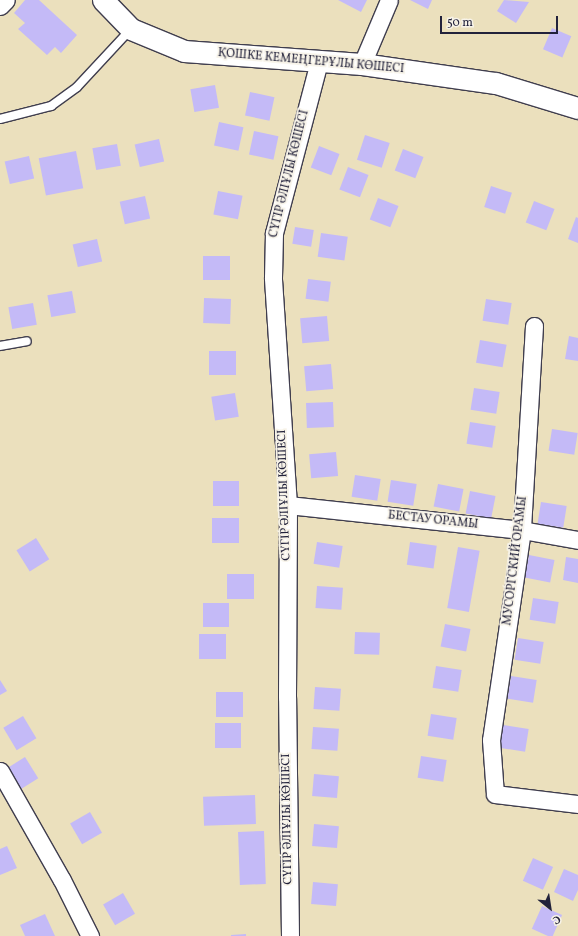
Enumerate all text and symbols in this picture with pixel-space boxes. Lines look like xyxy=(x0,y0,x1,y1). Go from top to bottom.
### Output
scale bar xyxy=(442,8,560,34)
text: 50 m xyxy=(447,15,473,31)
street label: ҚОШКЕ КЕМЕҢГЕРҰЛЫ КӨШЕСІ xyxy=(217,47,405,77)
street label: СҮГІР ӘЛІҰЛЫ КӨШЕСІ xyxy=(267,109,313,239)
street label: СҮГІР ӘЛІҰЛЫ КӨШЕСІ xyxy=(276,429,294,561)
street label: МУСОРГСКИЙ ОРАМЫ xyxy=(501,496,531,626)
street label: БЕСТАУ ОРАМЫ xyxy=(387,509,479,533)
street label: СҮГІР ӘЛІҰЛЫ КӨШЕСІ xyxy=(280,753,296,885)
north arrow xyxy=(530,888,570,928)
text: С xyxy=(549,911,563,927)

